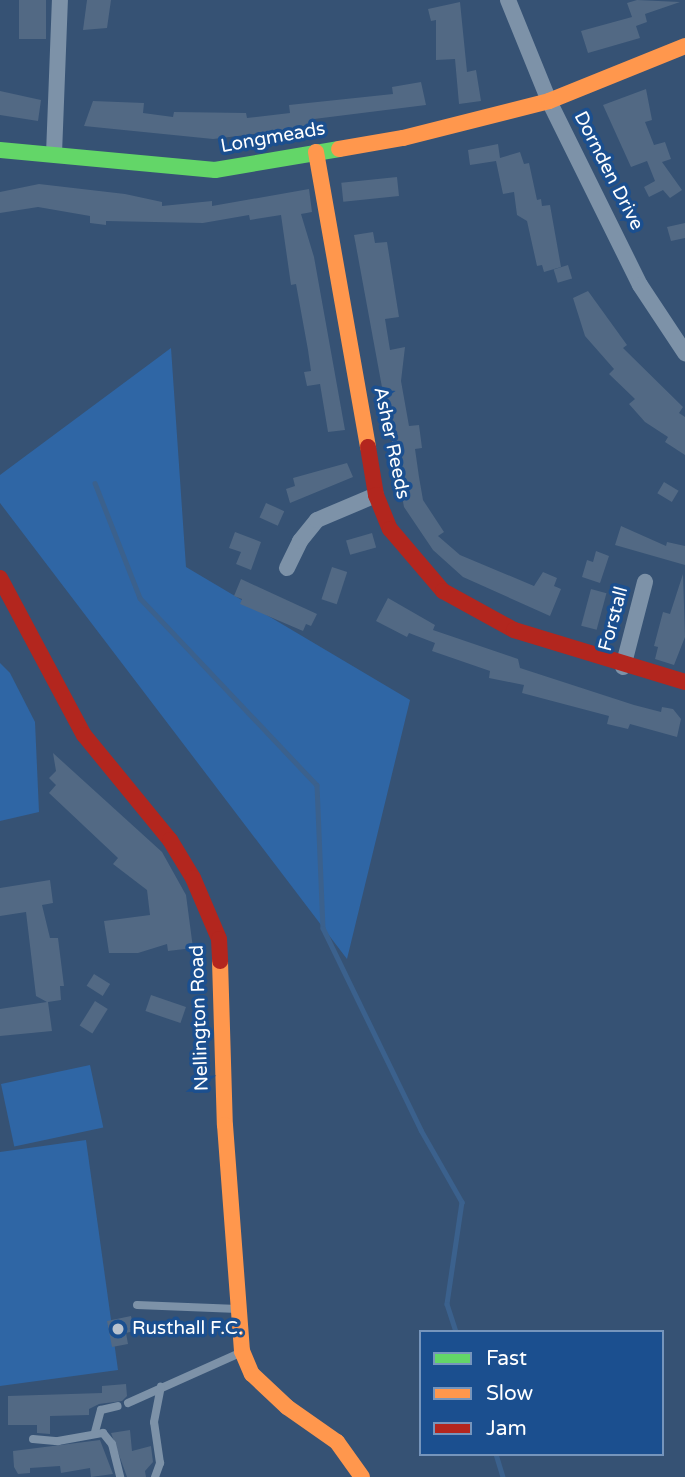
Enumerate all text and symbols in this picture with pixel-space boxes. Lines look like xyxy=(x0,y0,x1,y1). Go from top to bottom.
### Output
street label: Dornden Drive xyxy=(568,108,648,234)
street label: Longmeads xyxy=(219,118,327,158)
street label: Asher Reeds xyxy=(368,385,414,501)
street label: Forstall xyxy=(594,584,634,654)
street label: Nellington Road xyxy=(186,944,214,1092)
place label: Rusthall F.C. xyxy=(132,1318,243,1340)
marker: Rusthall F.C. xyxy=(110,1321,126,1337)
legend xyxy=(419,1330,664,1456)
text: Fast xyxy=(486,1346,527,1371)
text: Slow xyxy=(486,1381,533,1406)
text: Jam xyxy=(486,1416,527,1441)

